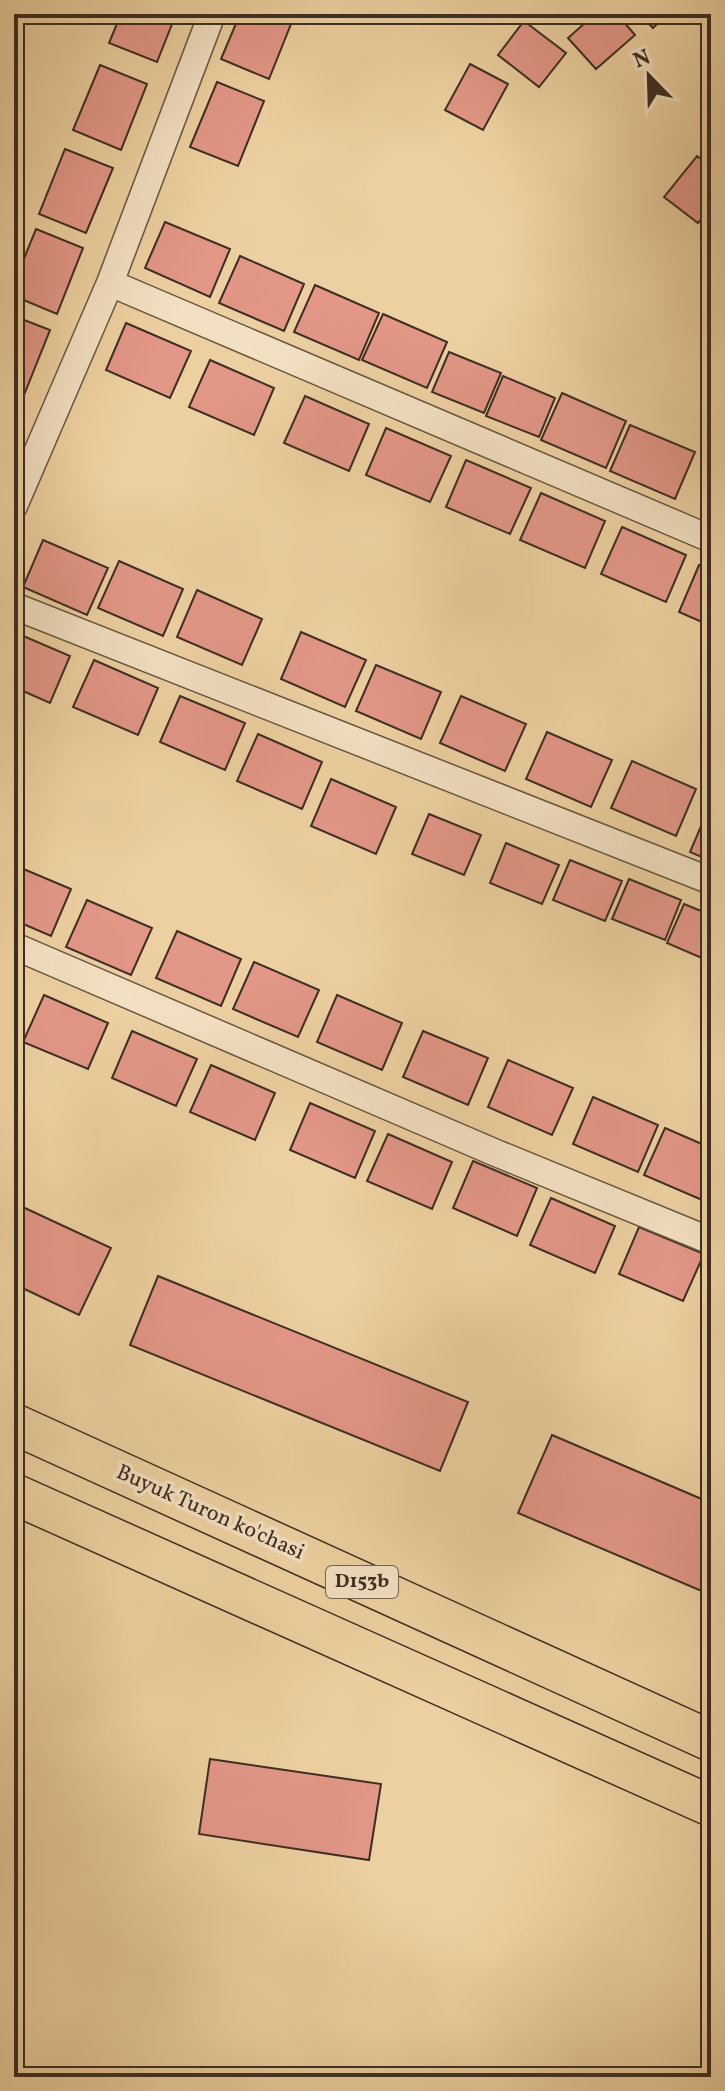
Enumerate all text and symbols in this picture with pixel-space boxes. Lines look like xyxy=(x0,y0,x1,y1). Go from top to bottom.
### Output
north arrow xyxy=(609,36,689,116)
text: N xyxy=(629,42,656,77)
street label: Buyuk Turon ko'chasi xyxy=(111,1458,309,1568)
road number: D153b xyxy=(326,1566,398,1598)

